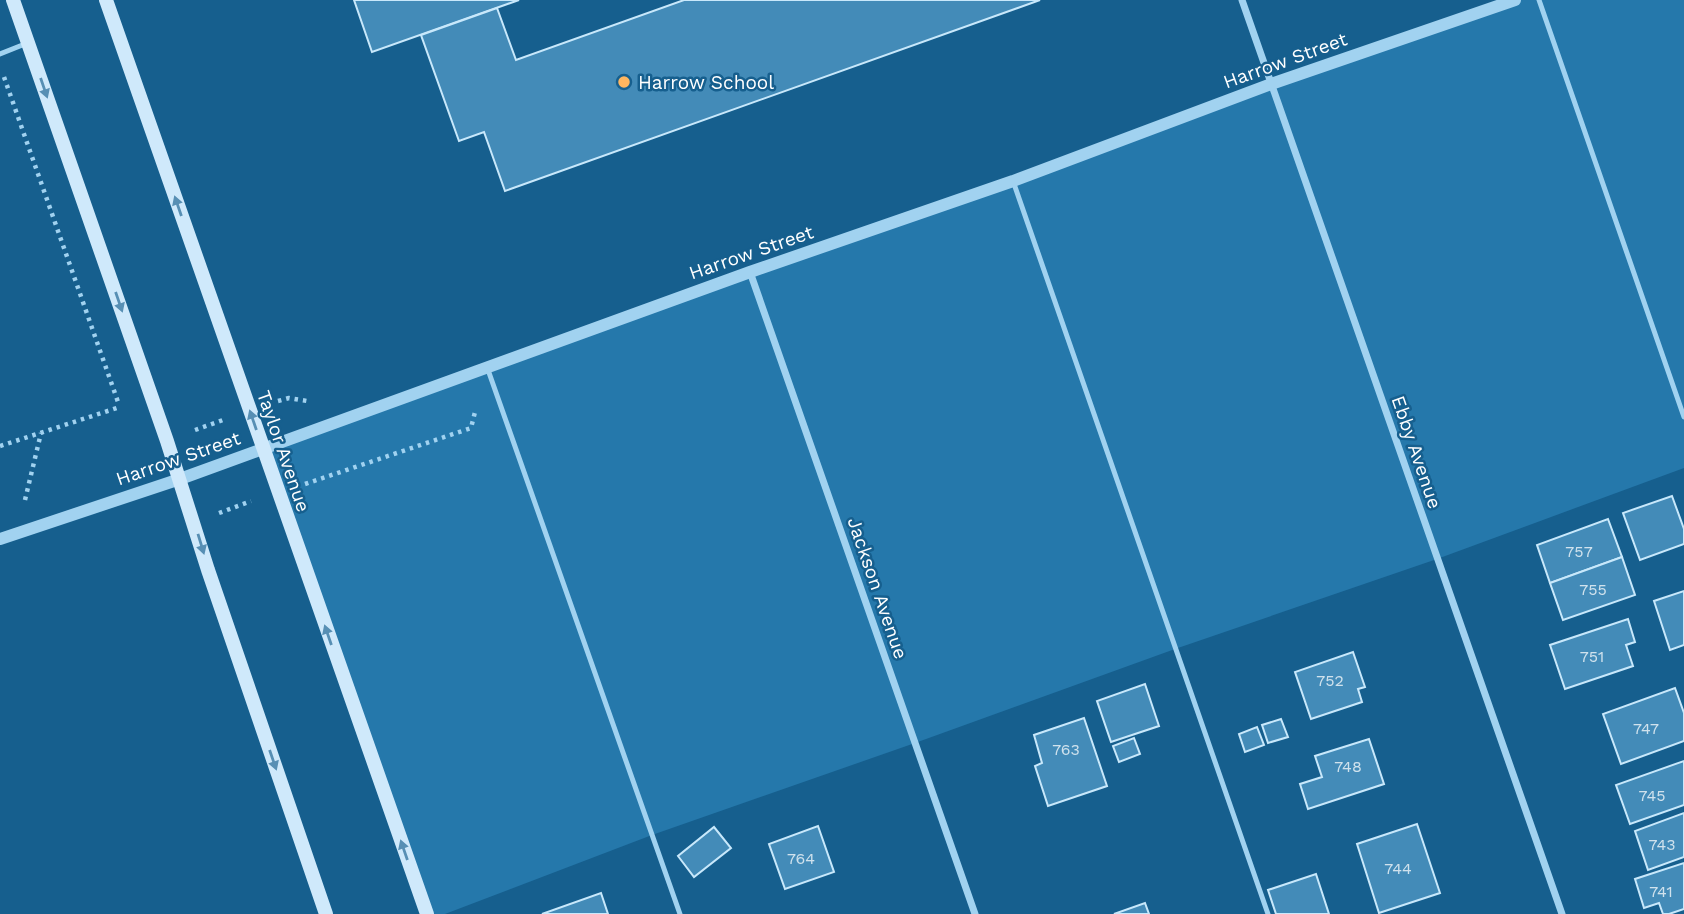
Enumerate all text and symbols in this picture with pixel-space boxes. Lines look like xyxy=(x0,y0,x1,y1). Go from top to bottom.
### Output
street label: Harrow Street xyxy=(1220,27,1350,94)
place label: Harrow School xyxy=(638,71,774,94)
marker: Harrow School xyxy=(616,74,632,90)
one-way arrow xyxy=(39,77,50,98)
one-way arrow xyxy=(172,195,183,216)
street label: Harrow Street xyxy=(686,220,816,285)
one-way arrow xyxy=(114,292,125,313)
street label: Taylor Avenue xyxy=(252,387,315,515)
street label: Ebby Avenue xyxy=(1386,393,1447,512)
one-way arrow xyxy=(247,410,258,431)
street label: Harrow Street xyxy=(113,426,243,491)
street label: Jackson Avenue xyxy=(842,514,913,662)
one-way arrow xyxy=(196,534,206,555)
house number: 757 xyxy=(1565,542,1593,561)
house number: 755 xyxy=(1579,580,1607,599)
one-way arrow xyxy=(322,625,333,646)
house number: 751 xyxy=(1580,647,1604,666)
house number: 752 xyxy=(1316,671,1344,690)
house number: 747 xyxy=(1633,719,1659,738)
house number: 763 xyxy=(1052,740,1080,759)
one-way arrow xyxy=(268,750,279,771)
house number: 748 xyxy=(1334,757,1362,776)
house number: 745 xyxy=(1639,786,1666,805)
house number: 743 xyxy=(1648,835,1676,854)
one-way arrow xyxy=(398,839,409,860)
house number: 764 xyxy=(787,849,815,868)
house number: 744 xyxy=(1384,859,1412,878)
house number: 741 xyxy=(1649,882,1673,901)

